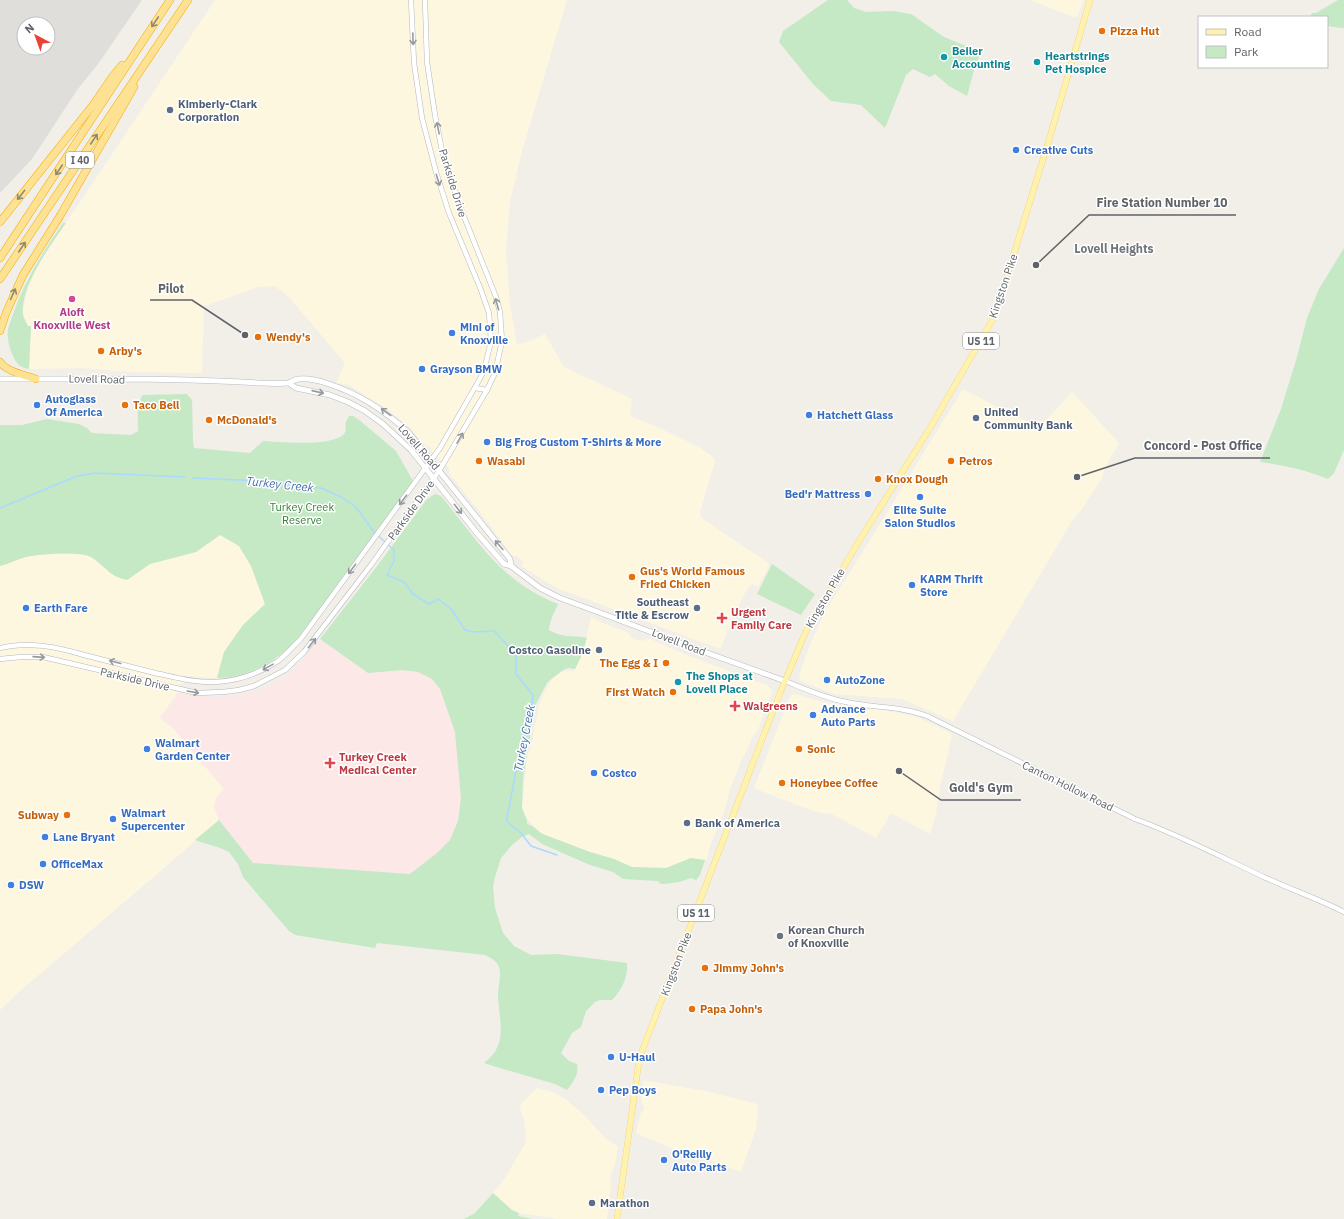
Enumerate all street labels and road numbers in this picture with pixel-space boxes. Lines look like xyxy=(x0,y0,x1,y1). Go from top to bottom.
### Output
street label: Parkside Drive xyxy=(436,147,470,219)
road number: I 40 xyxy=(66,152,94,168)
street label: Kingston Pike xyxy=(985,252,1021,320)
road number: US 11 xyxy=(963,333,999,349)
street label: Lovell Road xyxy=(69,372,125,386)
street label: Lovell Road xyxy=(395,421,443,473)
street label: Parkside Drive xyxy=(385,477,437,543)
street label: Kingston Pike xyxy=(802,566,848,630)
street label: Lovell Road xyxy=(650,625,708,659)
street label: Parkside Drive xyxy=(99,664,171,694)
street label: Canton Hollow Road xyxy=(1020,758,1116,814)
road number: US 11 xyxy=(678,905,714,921)
street label: Kingston Pike xyxy=(657,930,695,998)

